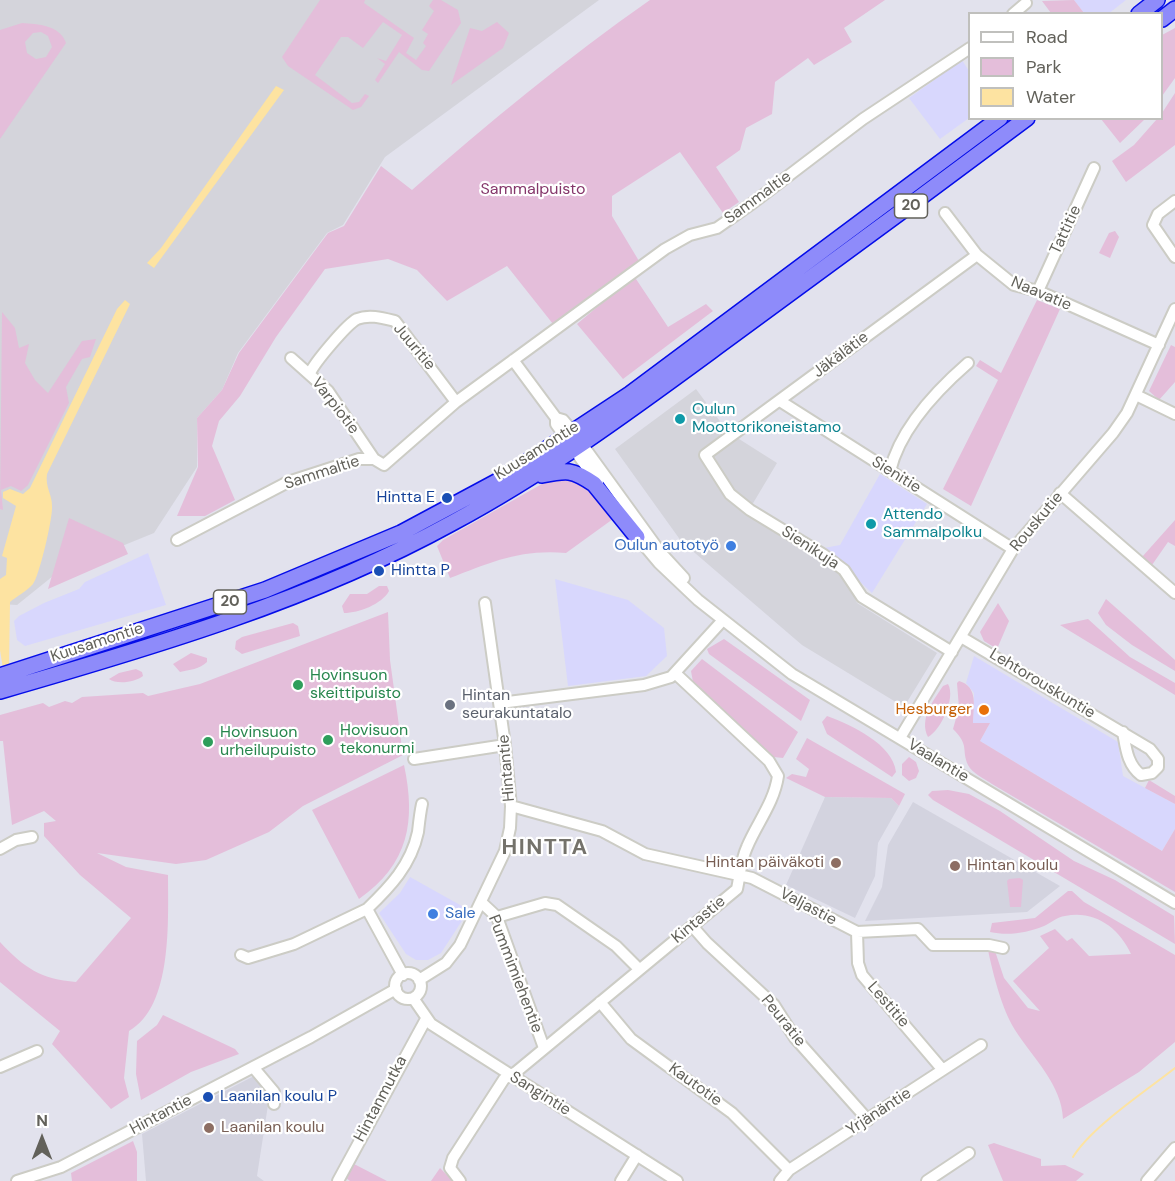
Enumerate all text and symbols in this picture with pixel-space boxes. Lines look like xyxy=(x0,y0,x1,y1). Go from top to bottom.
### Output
legend xyxy=(968,12,1163,120)
text: Road xyxy=(1026,25,1068,49)
text: Park xyxy=(1026,55,1062,79)
text: Water xyxy=(1026,85,1076,109)
street label: Sammaltie xyxy=(721,167,795,229)
park label: Sammalpuisto xyxy=(480,180,586,200)
road number: 20 xyxy=(894,194,928,218)
street label: Tattitie xyxy=(1046,202,1086,258)
street label: Naavatie xyxy=(1008,273,1074,315)
street label: Juuritie xyxy=(389,320,439,374)
street label: Jäkälätie xyxy=(809,328,873,382)
street label: Varpiotie xyxy=(307,374,363,438)
place label: Oulun Moottorikoneistamo xyxy=(692,400,841,438)
marker: Oulun Moottorikoneistamo xyxy=(673,412,687,426)
street label: Kuusamontie xyxy=(491,417,583,485)
street label: Sammaltie xyxy=(282,452,362,494)
street label: Sienitie xyxy=(868,452,924,498)
place label: Hintta E xyxy=(377,488,435,508)
street label: Rouskutie xyxy=(1006,488,1068,556)
marker: Hintta E xyxy=(440,491,454,505)
place label: Attendo Sammalpolku xyxy=(883,505,982,543)
marker: Attendo Sammalpolku xyxy=(864,517,878,531)
street label: Sienikuja xyxy=(777,522,843,574)
place label: Oulun autotyö xyxy=(614,536,719,556)
marker: Oulun autotyö xyxy=(724,539,738,553)
place label: Hintta P xyxy=(391,561,450,581)
marker: Hintta P xyxy=(372,564,386,578)
road number: 20 xyxy=(214,590,246,614)
street label: Kuusamontie xyxy=(48,619,146,667)
street label: Lehtorouskuntie xyxy=(986,645,1098,723)
place label: Hovinsuon skeittipuisto xyxy=(310,666,401,704)
marker: Hovinsuon skeittipuisto xyxy=(291,678,305,692)
place label: Hintan seurakuntatalo xyxy=(462,686,572,724)
marker: Hintan seurakuntatalo xyxy=(443,698,457,712)
place label: Hesburger xyxy=(895,700,972,720)
marker: Hesburger xyxy=(977,703,991,717)
place label: Hovisuon tekonurmi xyxy=(340,721,414,759)
place label: Hovinsuon urheilupuisto xyxy=(220,723,316,761)
marker: Hovisuon tekonurmi xyxy=(321,733,335,747)
street label: Hintantie xyxy=(495,734,519,802)
marker: Hovinsuon urheilupuisto xyxy=(201,735,215,749)
street label: Vaalantie xyxy=(904,735,972,787)
district label: HINTTA xyxy=(502,835,588,861)
place label: Hintan päiväkoti xyxy=(706,853,824,873)
marker: Hintan päiväkoti xyxy=(829,856,843,870)
place label: Hintan koulu xyxy=(967,856,1058,876)
marker: Hintan koulu xyxy=(948,859,962,873)
street label: Valjastie xyxy=(776,884,840,930)
street label: Kintastie xyxy=(668,892,730,948)
place label: Sale xyxy=(445,904,476,924)
marker: Sale xyxy=(426,907,440,921)
street label: Pummimiehentie xyxy=(484,912,546,1036)
street label: Lestitie xyxy=(863,978,913,1032)
street label: Peuratie xyxy=(756,991,810,1051)
street label: Hintanmutka xyxy=(350,1053,412,1145)
street label: Kautotie xyxy=(665,1059,725,1111)
street label: Sangintie xyxy=(506,1068,574,1120)
street label: Yrjänäntie xyxy=(843,1084,915,1140)
place label: Laanilan koulu P xyxy=(220,1087,337,1107)
marker: Laanilan koulu P xyxy=(201,1090,215,1104)
street label: Hintantie xyxy=(127,1091,195,1139)
north arrow xyxy=(12,1109,72,1169)
text: N xyxy=(36,1110,48,1131)
place label: Laanilan koulu xyxy=(221,1118,324,1138)
marker: Laanilan koulu xyxy=(202,1121,216,1135)

